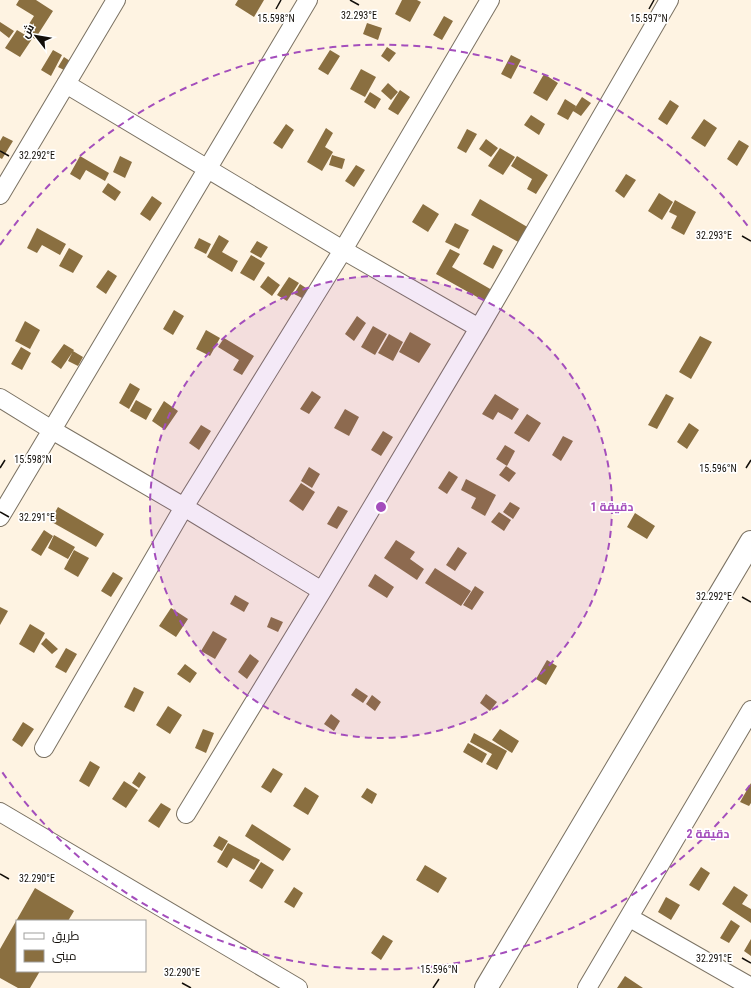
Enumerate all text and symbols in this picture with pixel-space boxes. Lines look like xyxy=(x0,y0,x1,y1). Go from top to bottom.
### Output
text: 32.293°E xyxy=(341,10,377,21)
text: 15.598°N xyxy=(257,13,295,24)
text: 15.597°N xyxy=(630,13,668,24)
north arrow xyxy=(16,16,56,56)
text: ش xyxy=(19,22,37,41)
text: 32.292°E xyxy=(19,150,55,161)
text: 32.293°E xyxy=(696,230,732,241)
text: 15.598°N xyxy=(14,454,52,465)
text: 15.596°N xyxy=(699,463,737,474)
centre of rings xyxy=(374,500,388,514)
text: 1 دقيقة xyxy=(591,500,633,514)
text: 32.291°E xyxy=(19,512,55,523)
text: 32.292°E xyxy=(696,591,732,602)
text: 2 دقيقة xyxy=(687,827,729,841)
text: 32.290°E xyxy=(19,873,55,884)
legend xyxy=(16,920,146,972)
text: طريق xyxy=(52,929,80,943)
text: مبنى xyxy=(52,949,77,963)
text: 32.291°E xyxy=(696,953,732,964)
text: 15.596°N xyxy=(420,964,458,975)
text: 32.290°E xyxy=(164,967,200,978)

